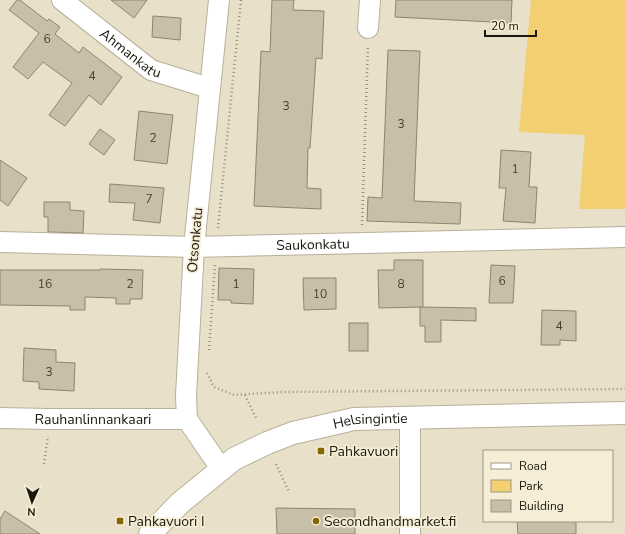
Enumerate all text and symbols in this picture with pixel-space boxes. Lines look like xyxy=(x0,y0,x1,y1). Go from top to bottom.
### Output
scale bar xyxy=(485,12,536,38)
text: 20 m xyxy=(491,18,519,34)
street label: Ahmankatu xyxy=(96,24,163,82)
house number: 6 xyxy=(43,31,51,47)
house number: 4 xyxy=(88,68,96,84)
house number: 3 xyxy=(282,98,290,114)
house number: 3 xyxy=(397,116,405,132)
house number: 2 xyxy=(149,130,157,146)
house number: 1 xyxy=(511,161,519,177)
house number: 7 xyxy=(145,191,153,207)
street label: Otsonkatu xyxy=(183,207,207,273)
street label: Saukonkatu xyxy=(276,234,350,255)
house number: 6 xyxy=(498,273,506,289)
house number: 16 xyxy=(38,276,52,292)
house number: 2 xyxy=(126,276,134,292)
house number: 1 xyxy=(232,276,240,292)
house number: 8 xyxy=(397,276,405,292)
house number: 10 xyxy=(313,286,327,302)
house number: 4 xyxy=(555,318,563,334)
house number: 3 xyxy=(45,364,53,380)
street label: Helsingintie xyxy=(331,408,408,433)
street label: Rauhanlinnankaari xyxy=(34,409,151,429)
place label: Pahkavuori xyxy=(329,442,398,461)
marker: Pahkavuori xyxy=(316,446,326,456)
legend xyxy=(483,450,613,522)
text: Road xyxy=(519,458,547,474)
text: Park xyxy=(519,478,544,494)
north arrow xyxy=(12,482,52,522)
text: Building xyxy=(519,498,564,514)
text: N xyxy=(27,504,36,519)
place label: Pahkavuori I xyxy=(128,512,204,531)
place label: Secondhandmarket.fi xyxy=(324,512,456,531)
marker: Pahkavuori I xyxy=(115,516,125,526)
marker: Secondhandmarket.fi xyxy=(311,516,321,526)

